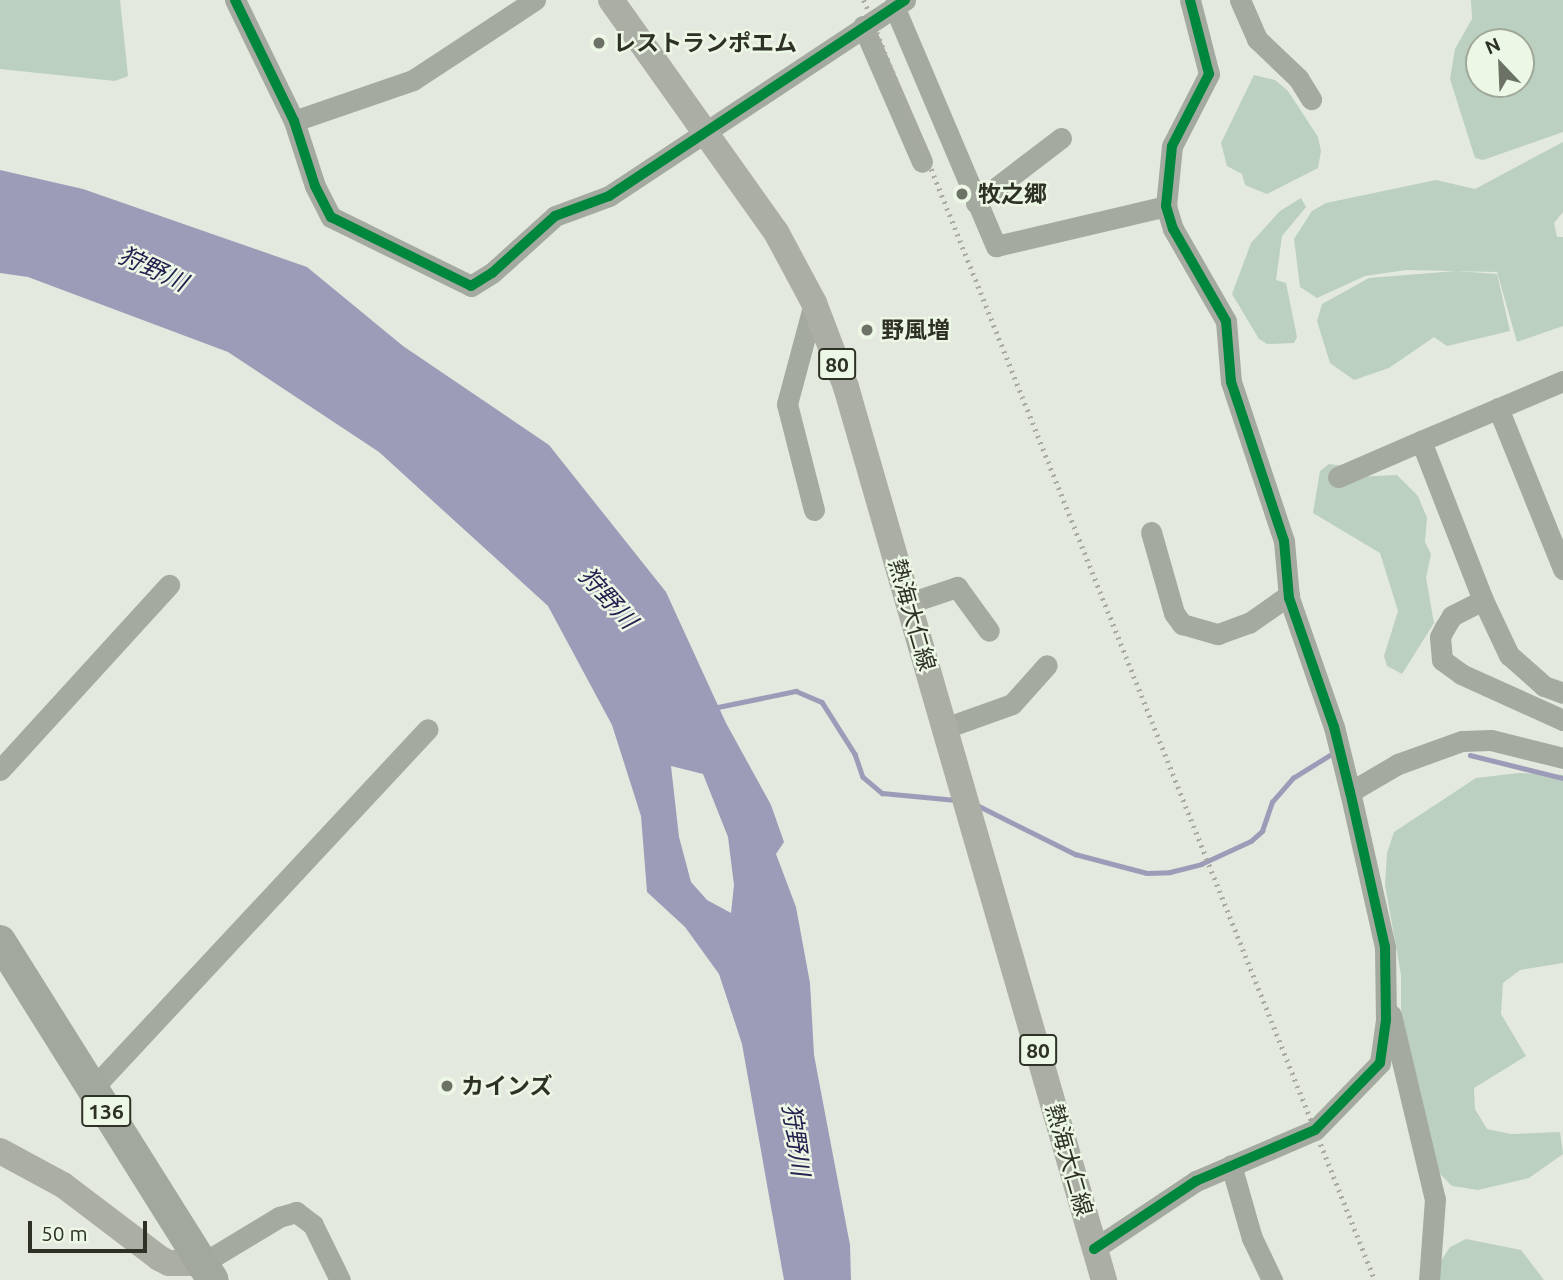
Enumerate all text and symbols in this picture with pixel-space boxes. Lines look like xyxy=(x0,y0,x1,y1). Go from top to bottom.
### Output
north arrow xyxy=(1465,28,1535,98)
place label: レストランポエム xyxy=(613,29,797,57)
text: N xyxy=(1482,33,1503,58)
marker: レストランポエム xyxy=(591,35,607,51)
place label: 牧之郷 xyxy=(978,180,1047,208)
marker: 牧之郷 xyxy=(952,184,972,204)
water label: 狩野川 xyxy=(114,241,192,297)
place label: 野風増 xyxy=(881,316,950,344)
marker: 野風増 xyxy=(859,322,875,338)
road number: 80 xyxy=(818,346,856,382)
street label: 熱海大仁線 xyxy=(883,556,941,674)
water label: 狩野川 xyxy=(573,562,643,634)
road number: 80 xyxy=(1019,1032,1057,1068)
place label: カインズ xyxy=(461,1072,553,1100)
marker: カインズ xyxy=(439,1078,455,1094)
road number: 136 xyxy=(80,1094,132,1128)
street label: 熱海大仁線 xyxy=(1040,1101,1098,1219)
water label: 狩野川 xyxy=(777,1102,815,1178)
scale bar xyxy=(32,1206,150,1250)
text: 50 m xyxy=(41,1221,88,1245)

